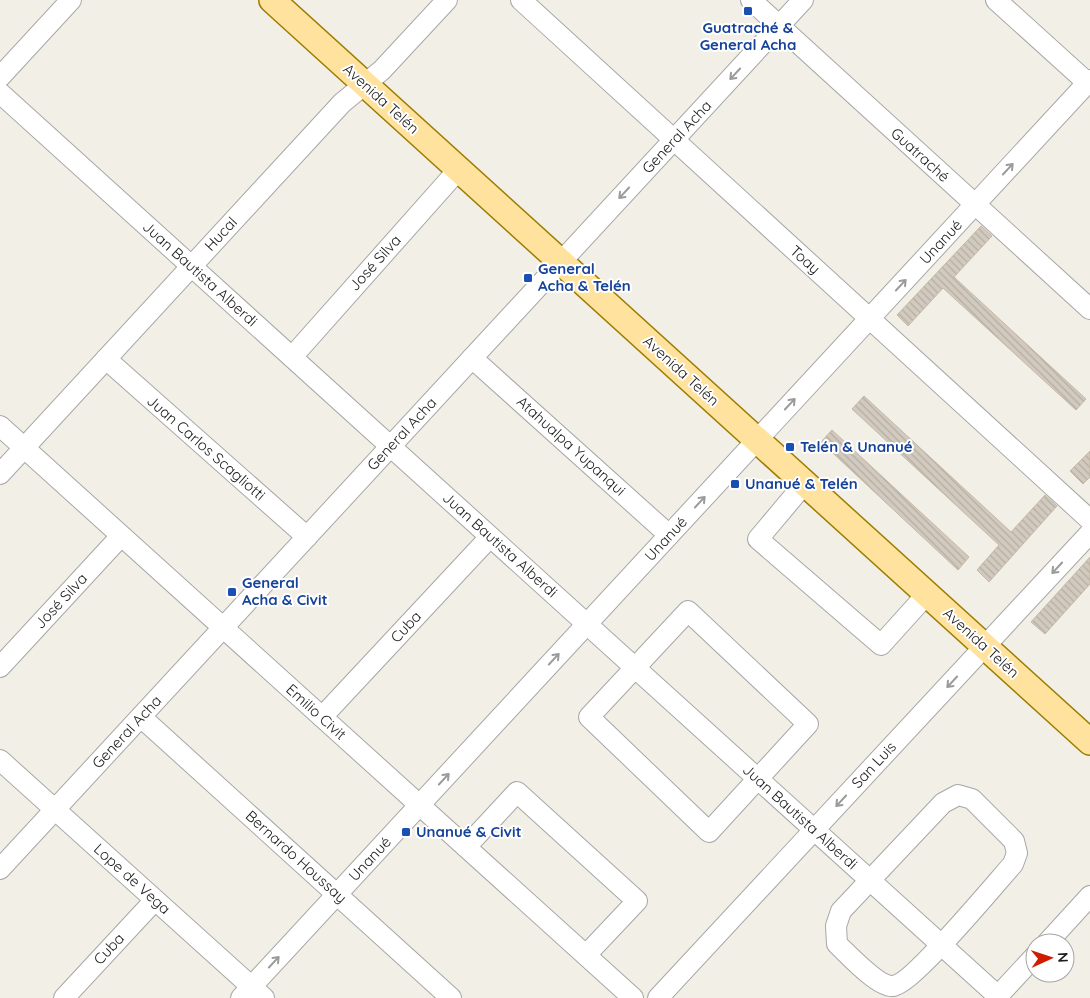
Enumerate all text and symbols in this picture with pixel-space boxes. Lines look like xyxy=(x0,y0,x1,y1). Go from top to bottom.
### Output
marker: Guatraché & General Acha xyxy=(742,5,754,17)
place label: Guatraché & General Acha xyxy=(700,18,796,54)
street label: Avenida Telén xyxy=(339,59,423,138)
one-way arrow xyxy=(729,68,741,81)
street label: General Acha xyxy=(638,96,715,177)
street label: Guatraché xyxy=(887,123,954,186)
one-way arrow xyxy=(1002,162,1014,175)
one-way arrow xyxy=(618,187,630,200)
street label: Hucal xyxy=(200,213,241,255)
street label: Unanué xyxy=(915,215,966,268)
street label: Juan Bautista Alberdi xyxy=(139,217,262,330)
street label: José Silva xyxy=(344,231,405,295)
street label: Toay xyxy=(786,241,824,278)
place label: General Acha & Telén xyxy=(538,259,631,295)
marker: General Acha & Telén xyxy=(522,272,534,284)
one-way arrow xyxy=(895,278,907,291)
street label: Avenida Telén xyxy=(639,331,723,410)
street label: Juan Carlos Scagliotti xyxy=(143,391,269,504)
street label: Atahualpa Yupanqui xyxy=(513,392,630,500)
street label: General Acha xyxy=(363,393,440,474)
one-way arrow xyxy=(784,398,796,411)
place label: Telén & Unanué xyxy=(800,437,913,456)
marker: Telén & Unanué xyxy=(784,441,796,453)
place label: Unanué & Telén xyxy=(745,474,858,493)
marker: Unanué & Telén xyxy=(729,478,741,490)
street label: Juan Bautista Alberdi xyxy=(439,488,562,601)
one-way arrow xyxy=(694,495,706,508)
street label: Unanué xyxy=(640,512,691,565)
one-way arrow xyxy=(1051,562,1063,575)
street label: José Silva xyxy=(30,569,91,632)
place label: General Acha & Civit xyxy=(242,573,328,609)
marker: General Acha & Civit xyxy=(226,586,238,598)
street label: Avenida Telén xyxy=(939,603,1023,682)
street label: Cuba xyxy=(386,607,425,646)
one-way arrow xyxy=(548,653,560,666)
one-way arrow xyxy=(946,675,957,688)
street label: Emilio Civit xyxy=(282,680,350,744)
street label: General Acha xyxy=(88,691,165,772)
street label: San Luis xyxy=(847,737,900,792)
street label: Juan Bautista Alberdi xyxy=(739,760,862,873)
one-way arrow xyxy=(438,772,450,785)
one-way arrow xyxy=(835,795,847,807)
street label: Bernardo Houssay xyxy=(242,806,351,907)
place label: Unanué & Civit xyxy=(416,822,522,841)
marker: Unanué & Civit xyxy=(400,826,412,838)
street label: Unanué xyxy=(344,832,395,885)
street label: Lope de Vega xyxy=(90,839,175,918)
street label: Cuba xyxy=(89,929,128,968)
north arrow xyxy=(1025,933,1075,983)
text: N xyxy=(1054,952,1072,963)
one-way arrow xyxy=(268,956,280,969)

